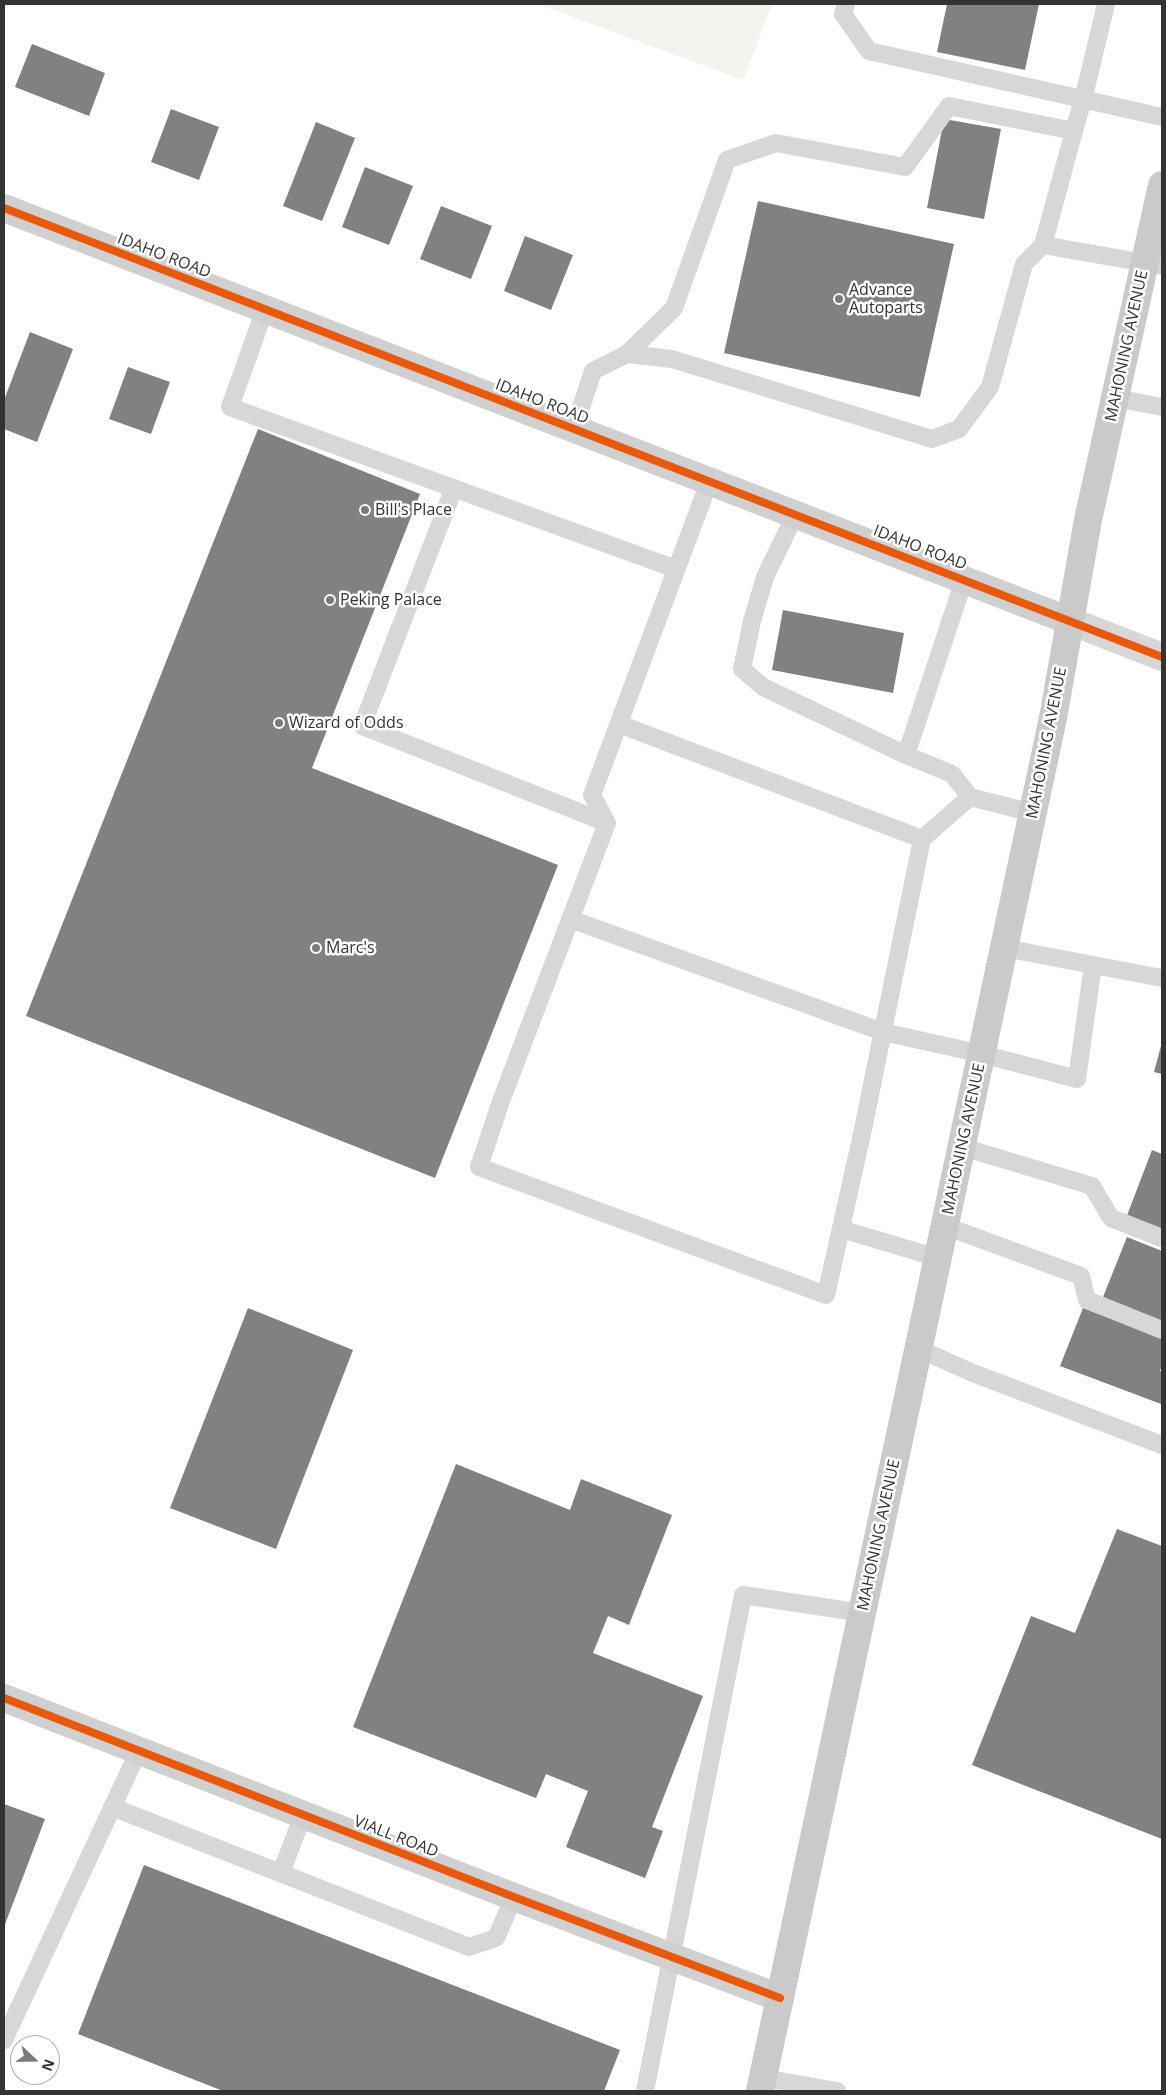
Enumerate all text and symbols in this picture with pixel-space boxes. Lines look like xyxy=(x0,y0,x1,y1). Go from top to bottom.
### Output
street label: IDAHO ROAD xyxy=(115,229,213,283)
street label: MAHONING AVENUE xyxy=(1102,269,1152,423)
place label: Advance Autoparts xyxy=(849,280,923,318)
marker: Advance Autoparts xyxy=(833,293,845,305)
street label: IDAHO ROAD xyxy=(493,375,591,429)
place label: Bill's Place xyxy=(375,500,452,520)
marker: Bill's Place xyxy=(359,504,371,516)
street label: IDAHO ROAD xyxy=(871,521,969,575)
place label: Peking Palace xyxy=(340,590,442,610)
marker: Peking Palace xyxy=(324,594,336,606)
street label: MAHONING AVENUE xyxy=(1023,665,1071,821)
place label: Wizard of Odds xyxy=(289,713,404,733)
marker: Wizard of Odds xyxy=(273,717,285,729)
place label: Marc's xyxy=(326,938,375,958)
marker: Marc's xyxy=(310,942,322,954)
street label: MAHONING AVENUE xyxy=(939,1062,989,1216)
street label: MAHONING AVENUE xyxy=(854,1458,904,1612)
street label: VIALL ROAD xyxy=(351,1812,441,1862)
north arrow xyxy=(10,2035,60,2085)
text: N xyxy=(38,2056,59,2074)

